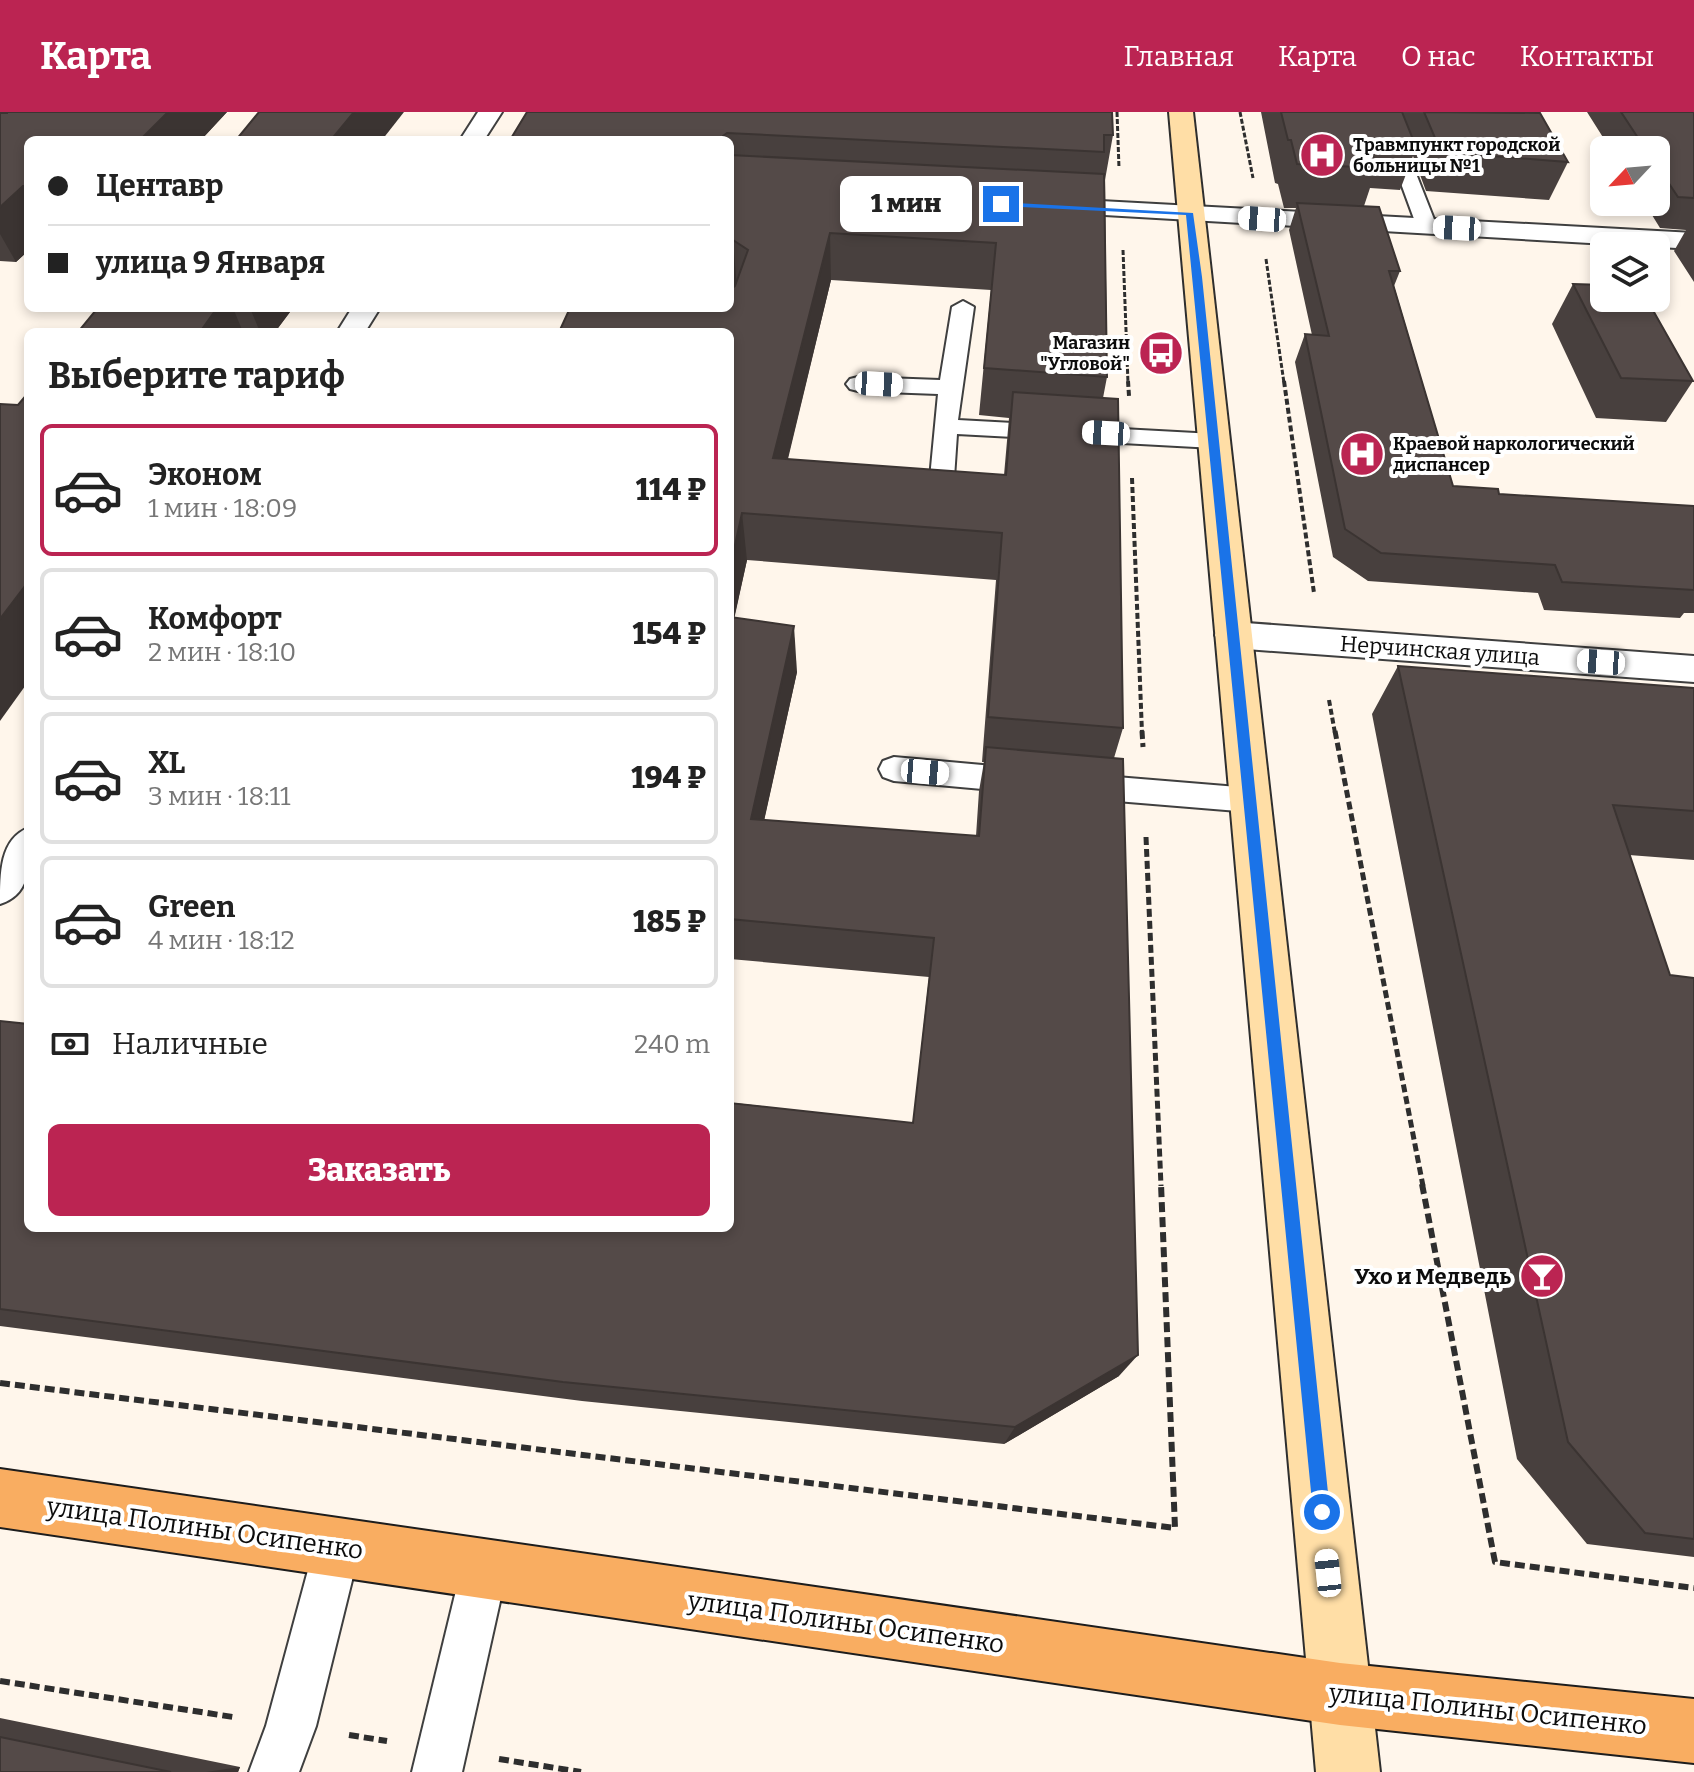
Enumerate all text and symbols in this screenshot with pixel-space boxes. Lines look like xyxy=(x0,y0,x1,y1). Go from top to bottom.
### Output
text: Карта xyxy=(40,33,151,79)
text: Главная xyxy=(1124,40,1234,73)
text: Карта xyxy=(1278,40,1357,73)
text: О нас xyxy=(1401,40,1476,73)
text: Контакты xyxy=(1520,40,1654,73)
hospital icon: Травмпункт городской больницы №1 xyxy=(1298,131,1346,179)
place label: Травмпункт городской больницы №1 xyxy=(1353,134,1560,177)
north arrow xyxy=(1590,136,1670,216)
map controls xyxy=(1590,136,1670,312)
text: Центавр xyxy=(96,168,224,204)
callout: 1 мин xyxy=(841,176,973,232)
route end xyxy=(983,186,1019,222)
text: 1 мин xyxy=(871,188,941,219)
car xyxy=(1237,205,1287,233)
car xyxy=(1432,215,1482,241)
button: layers xyxy=(1590,232,1670,312)
text: улица 9 Января xyxy=(96,245,325,281)
bus stop icon: Магазин "Угловой" xyxy=(1137,329,1185,377)
place label: Магазин "Угловой" xyxy=(1040,332,1130,375)
text: Выберите тариф xyxy=(48,354,345,398)
car xyxy=(854,371,904,397)
car xyxy=(1081,420,1131,446)
hospital icon: Краевой наркологический диспансер xyxy=(1338,430,1386,478)
place label: Краевой наркологический диспансер xyxy=(1393,433,1635,476)
icon: car xyxy=(52,454,124,526)
text: Эконом xyxy=(148,457,262,493)
text: 114 ₽ xyxy=(636,472,706,508)
text: 1 мин · 18:09 xyxy=(148,493,297,524)
icon: car xyxy=(52,598,124,670)
text: Комфорт xyxy=(148,601,282,637)
text: 154 ₽ xyxy=(633,616,706,652)
street label: Нерчинская улица xyxy=(1339,630,1541,671)
text: 2 мин · 18:10 xyxy=(148,637,296,668)
car xyxy=(1576,648,1626,676)
icon: car xyxy=(52,742,124,814)
text: XL xyxy=(148,745,185,781)
car xyxy=(900,758,950,786)
text: 194 ₽ xyxy=(631,760,706,796)
text: 3 мин · 18:11 xyxy=(148,781,291,812)
icon: car xyxy=(52,886,124,958)
text: Green xyxy=(148,889,235,925)
text: 185 ₽ xyxy=(633,904,706,940)
text: 4 мин · 18:12 xyxy=(148,925,295,956)
icon: cash xyxy=(48,1022,92,1066)
text: Наличные xyxy=(112,1026,268,1062)
text: 240 m xyxy=(634,1029,710,1060)
button: Заказать xyxy=(48,1124,710,1216)
bar icon: Ухо и Медведь xyxy=(1518,1252,1566,1300)
place label: Ухо и Медведь xyxy=(1355,1263,1511,1290)
street label: улица Полины Осипенко xyxy=(44,1491,365,1566)
route start xyxy=(1304,1494,1340,1530)
car xyxy=(1314,1548,1342,1598)
street label: улица Полины Осипенко xyxy=(685,1585,1006,1660)
street label: улица Полины Осипенко xyxy=(1327,1677,1648,1742)

